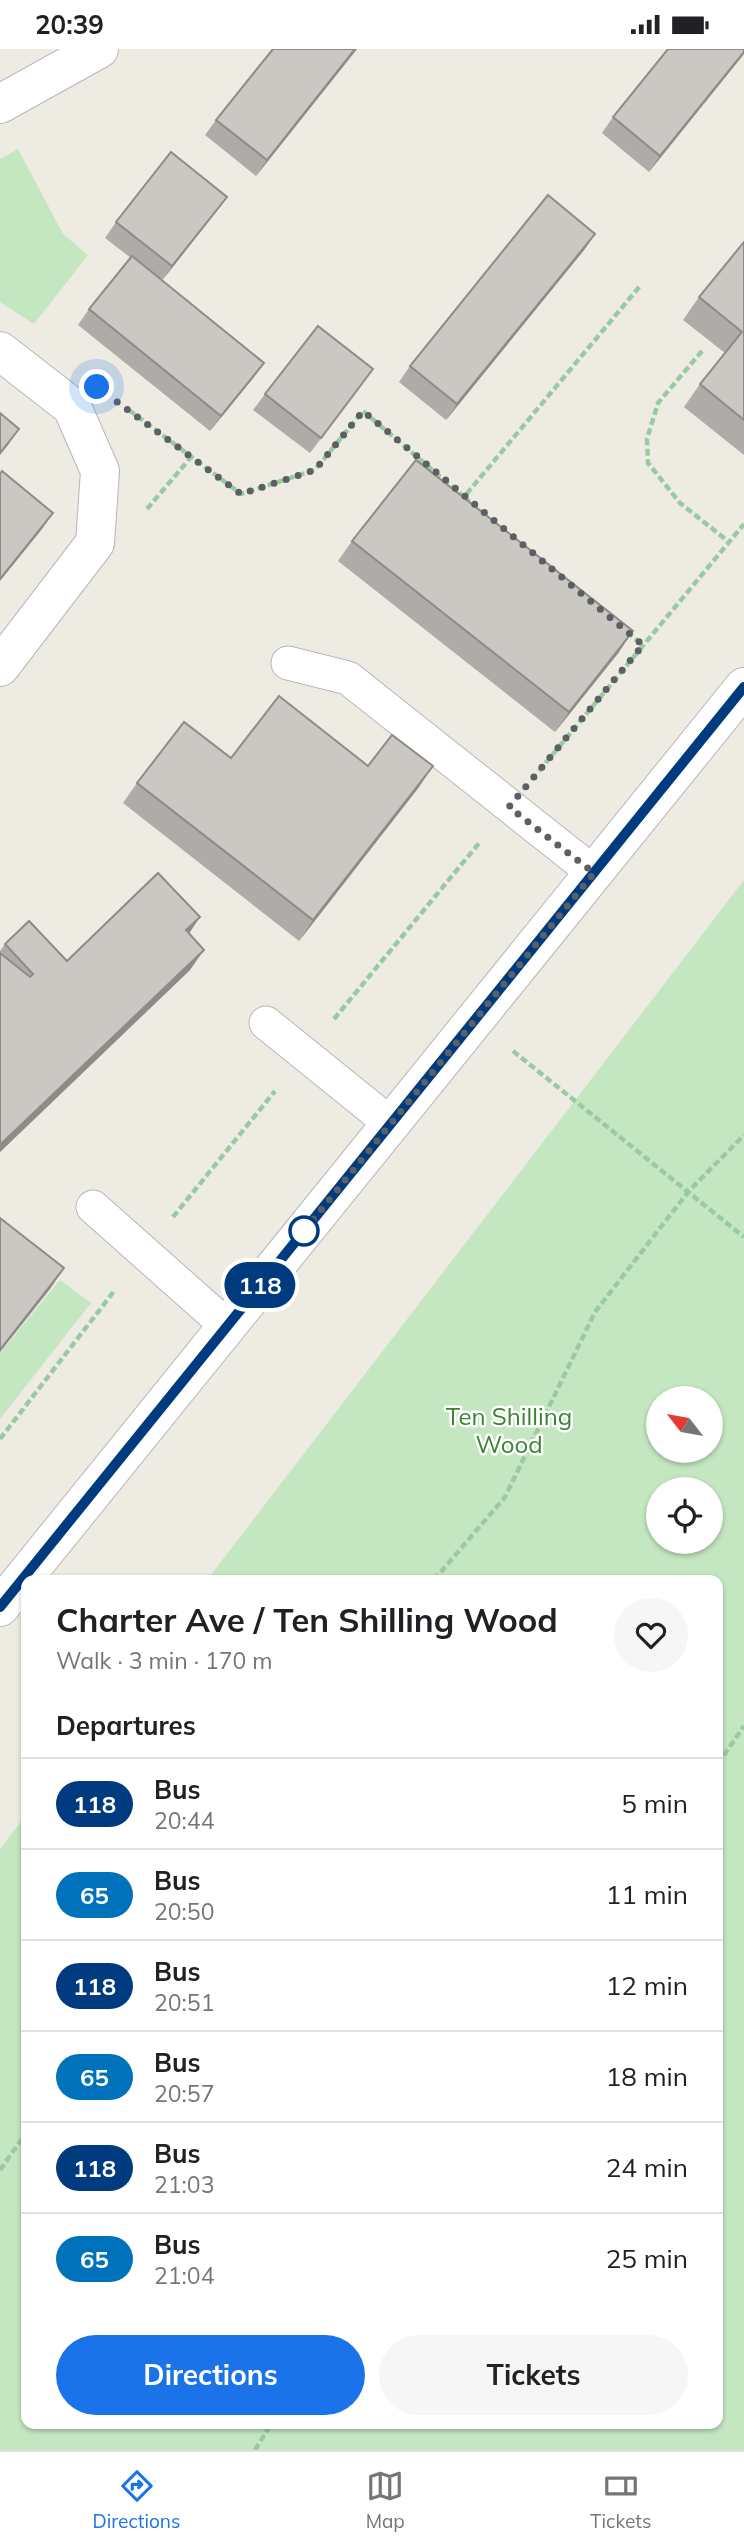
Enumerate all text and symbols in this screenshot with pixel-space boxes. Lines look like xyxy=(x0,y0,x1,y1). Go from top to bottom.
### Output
text: 20:39 xyxy=(35,8,104,41)
your location xyxy=(79,369,114,404)
unlabelled marker xyxy=(289,1216,319,1246)
line badge: 118 xyxy=(220,1262,300,1308)
text: 118 xyxy=(238,1270,282,1300)
north arrow xyxy=(646,1386,723,1463)
map controls xyxy=(646,1386,723,1554)
park label: Ten Shilling Wood xyxy=(446,1401,572,1459)
button: locate xyxy=(646,1477,723,1554)
button: heart xyxy=(614,1598,688,1672)
text: Charter Ave / Ten Shilling Wood xyxy=(56,1599,558,1640)
text: Walk · 3 min · 170 m xyxy=(56,1646,273,1675)
text: Departures xyxy=(56,1709,196,1742)
text: Bus xyxy=(154,1773,200,1806)
text: 5 min xyxy=(621,1787,688,1820)
text: 118 xyxy=(73,1789,116,1819)
text: 20:44 xyxy=(154,1806,214,1835)
text: Bus xyxy=(154,1864,200,1897)
text: 11 min xyxy=(606,1878,688,1911)
text: 65 xyxy=(80,1880,109,1910)
text: 20:50 xyxy=(154,1897,214,1926)
text: Bus xyxy=(154,1955,200,1988)
text: 12 min xyxy=(606,1969,688,2002)
text: 118 xyxy=(73,1971,116,2001)
text: 20:51 xyxy=(154,1988,214,2017)
text: Bus xyxy=(154,2046,200,2079)
text: 18 min xyxy=(606,2060,688,2093)
text: 65 xyxy=(80,2062,109,2092)
text: 20:57 xyxy=(154,2079,214,2108)
text: Bus xyxy=(154,2137,200,2170)
text: 24 min xyxy=(606,2151,688,2184)
text: 118 xyxy=(73,2153,116,2183)
text: 21:03 xyxy=(154,2170,214,2199)
text: Bus xyxy=(154,2228,200,2261)
text: 25 min xyxy=(606,2242,688,2275)
text: 65 xyxy=(80,2244,109,2274)
text: 21:04 xyxy=(154,2261,214,2290)
button: Directions xyxy=(56,2335,365,2415)
button: Tickets xyxy=(379,2335,688,2415)
tab: Directions xyxy=(93,2467,180,2533)
tab: Map xyxy=(366,2467,405,2533)
tab: Tickets xyxy=(590,2467,651,2533)

